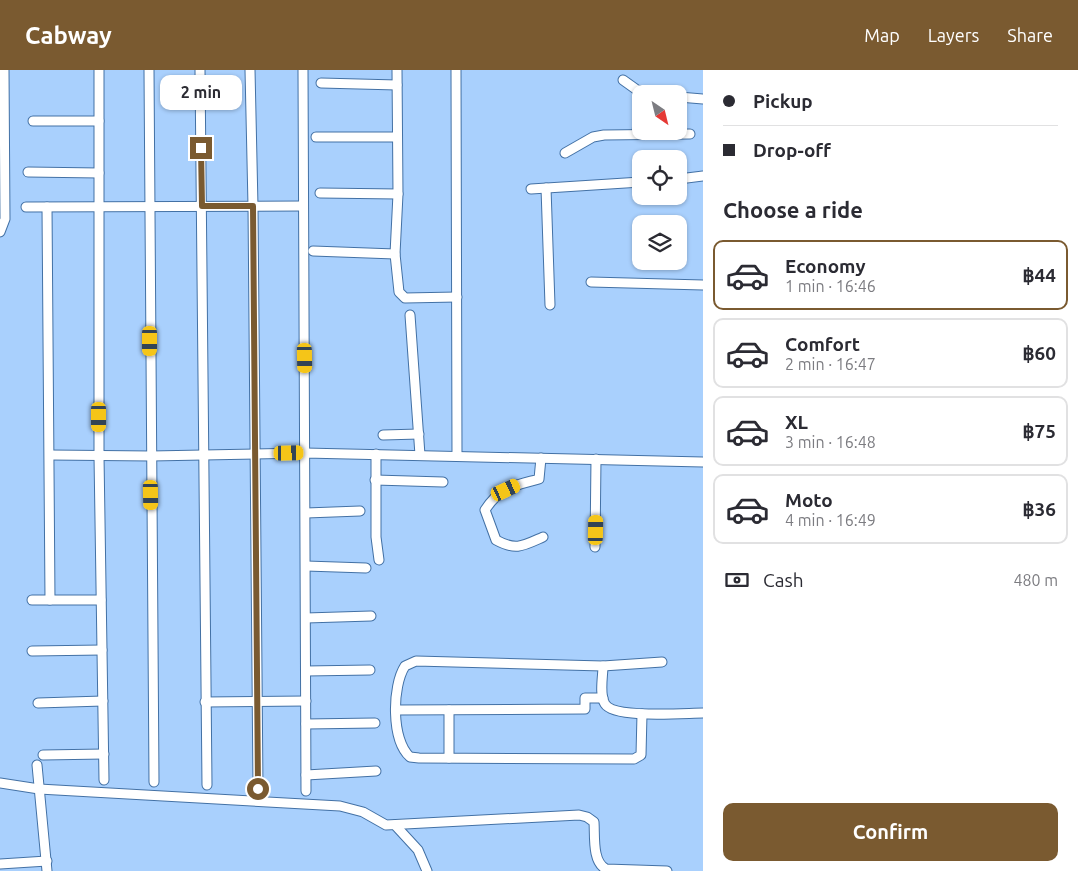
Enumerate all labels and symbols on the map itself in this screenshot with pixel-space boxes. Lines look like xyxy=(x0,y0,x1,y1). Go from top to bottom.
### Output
callout: 2 min xyxy=(160,75,242,110)
north arrow xyxy=(632,85,688,140)
route end xyxy=(190,137,212,159)
car xyxy=(142,326,157,356)
car xyxy=(297,343,312,373)
car xyxy=(91,402,106,432)
car xyxy=(273,445,304,461)
car xyxy=(489,477,522,503)
car xyxy=(143,480,158,510)
car xyxy=(588,515,603,545)
route start xyxy=(247,778,269,800)

